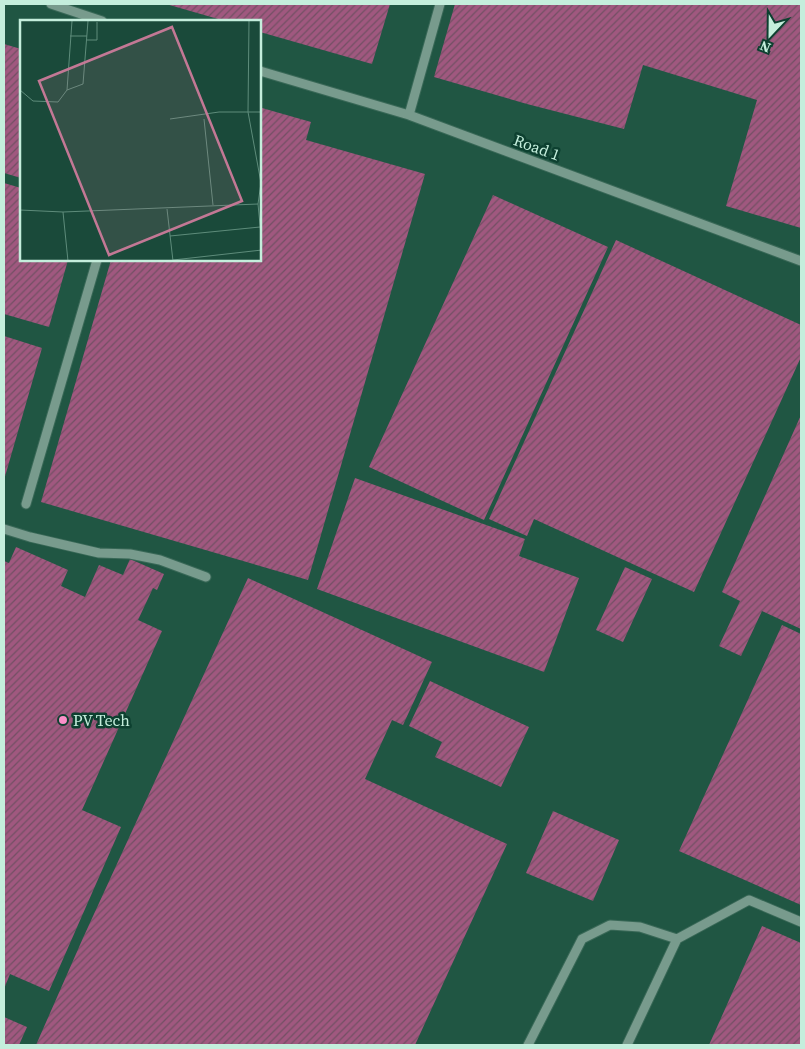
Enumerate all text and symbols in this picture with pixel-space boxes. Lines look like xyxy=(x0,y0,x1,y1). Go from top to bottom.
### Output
north arrow xyxy=(745,10,795,60)
inset map xyxy=(20,20,261,261)
text: N xyxy=(757,36,774,58)
street label: Road 1 xyxy=(511,128,563,166)
place label: PV Tech xyxy=(73,709,130,731)
marker: PV Tech xyxy=(57,714,69,726)

